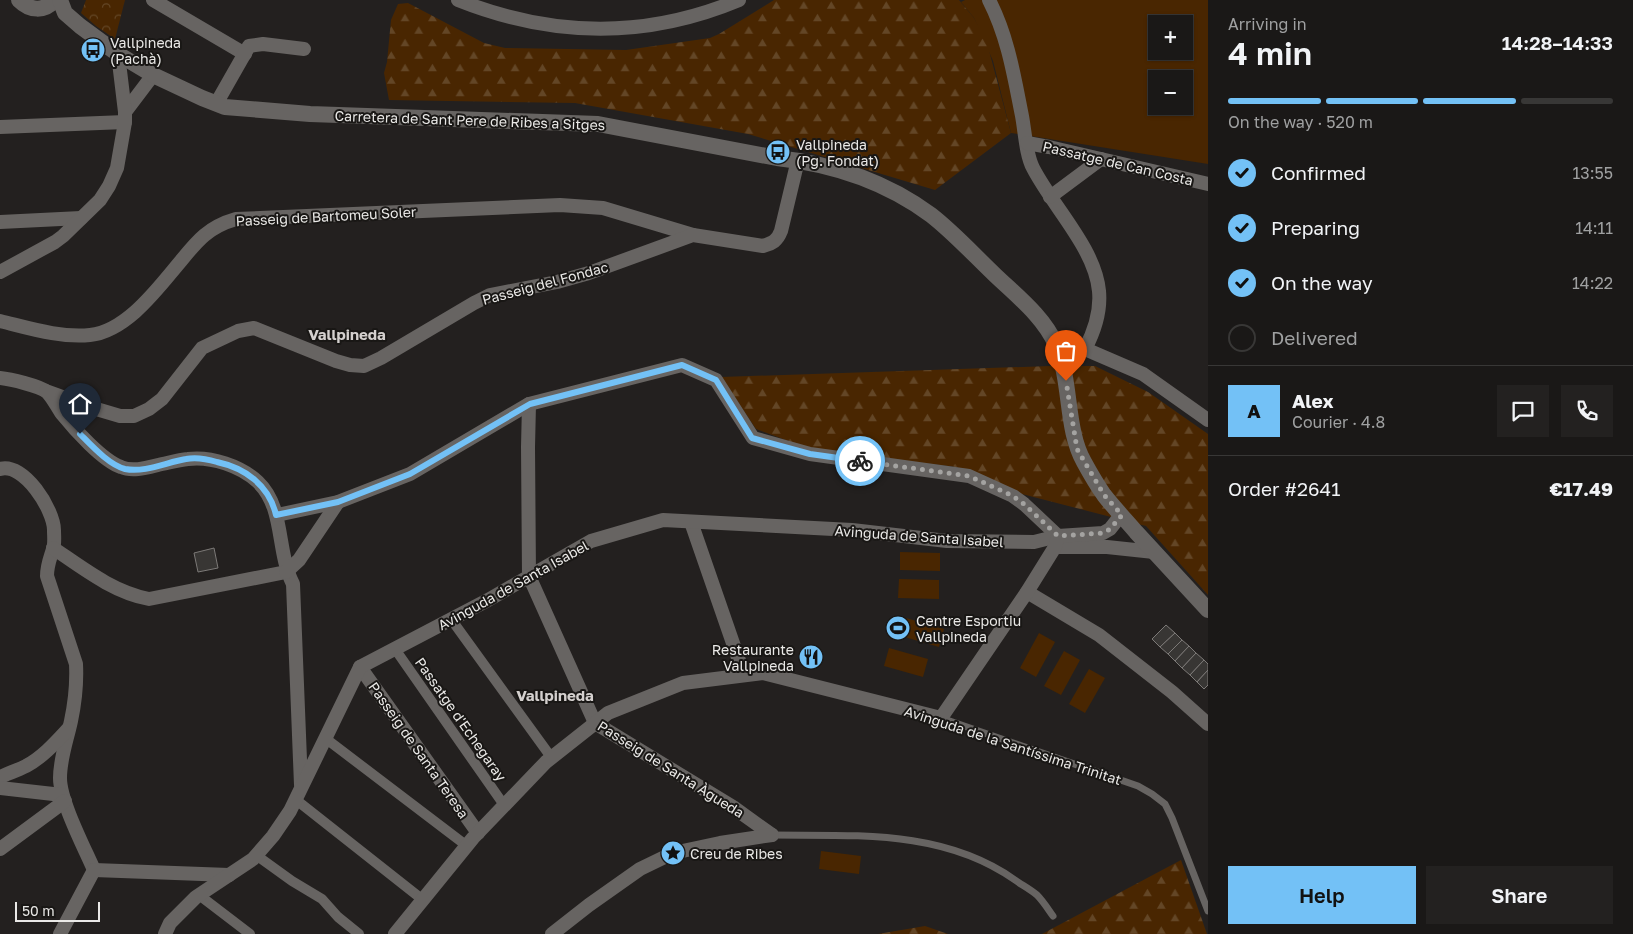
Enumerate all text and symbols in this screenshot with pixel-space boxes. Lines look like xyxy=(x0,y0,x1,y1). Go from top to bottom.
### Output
text: Arriving in xyxy=(1228,14,1307,34)
map controls xyxy=(1148,15,1193,115)
button: + xyxy=(1148,15,1193,60)
text: 14:28–14:33 xyxy=(1502,31,1613,54)
place label: Vallpineda (Pachà) xyxy=(110,34,181,67)
text: 4 min xyxy=(1228,34,1312,72)
bus stop icon: Vallpineda (Pachà) xyxy=(80,37,106,63)
button: − xyxy=(1148,70,1193,115)
street label: Carretera de Sant Pere de Ribes a Sitges xyxy=(334,107,606,133)
text: On the way · 520 m xyxy=(1228,112,1373,132)
place label: Vallpineda (Pg. Fondat) xyxy=(796,136,879,169)
street label: Passatge de Can Costa xyxy=(1041,137,1195,189)
bus stop icon: Vallpineda (Pg. Fondat) xyxy=(765,139,791,165)
icon: check xyxy=(1228,159,1256,187)
text: Confirmed xyxy=(1271,161,1366,184)
text: 13:55 xyxy=(1573,163,1613,183)
street label: Passeig de Bartomeu Soler xyxy=(235,203,417,229)
icon: check xyxy=(1228,214,1256,242)
text: Preparing xyxy=(1271,216,1360,239)
text: 14:11 xyxy=(1575,218,1613,238)
street label: Passeig del Fondac xyxy=(480,258,610,308)
icon: check xyxy=(1228,269,1256,297)
text: On the way xyxy=(1271,271,1373,294)
text: 14:22 xyxy=(1572,273,1613,293)
district label: Vallpineda xyxy=(308,325,386,343)
text: Delivered xyxy=(1271,326,1358,349)
pin xyxy=(1045,330,1087,381)
icon: bag xyxy=(1052,337,1080,365)
pin xyxy=(59,383,101,434)
button: chat xyxy=(1497,385,1549,437)
button: phone xyxy=(1561,385,1613,437)
text: Alex xyxy=(1292,389,1333,412)
icon: home xyxy=(66,390,94,418)
text: A xyxy=(1247,399,1261,422)
text: Courier · 4.8 xyxy=(1292,412,1385,432)
courier xyxy=(835,436,885,486)
icon: bike xyxy=(846,447,874,475)
text: Order #2641 xyxy=(1228,477,1340,500)
text: €17.49 xyxy=(1549,477,1613,500)
street label: Avinguda de Santa Isabel xyxy=(834,522,1004,550)
street label: Avinguda de Santa Isabel xyxy=(435,537,591,633)
place label: Centre Esportiu Vallpineda xyxy=(916,612,1021,645)
sports icon: Centre Esportiu Vallpineda xyxy=(885,615,911,641)
place label: Restaurante Vallpineda xyxy=(712,641,794,674)
restaurant icon: Restaurante Vallpineda xyxy=(798,644,824,670)
street label: Passatge d'Echegaray xyxy=(412,654,510,784)
street label: Passeig de Santa Teresa xyxy=(365,679,473,821)
district label: Vallpineda xyxy=(516,686,594,704)
street label: Avinguda de la Santíssima Trinitat xyxy=(902,702,1124,788)
street label: Passeig de Santa Àgueda xyxy=(595,717,747,821)
place icon: Creu de Ribes xyxy=(660,840,686,866)
place label: Creu de Ribes xyxy=(690,845,783,862)
button: Help xyxy=(1228,866,1416,924)
button: Share xyxy=(1426,866,1613,924)
scale bar xyxy=(15,899,100,922)
text: 50 m xyxy=(22,902,55,919)

